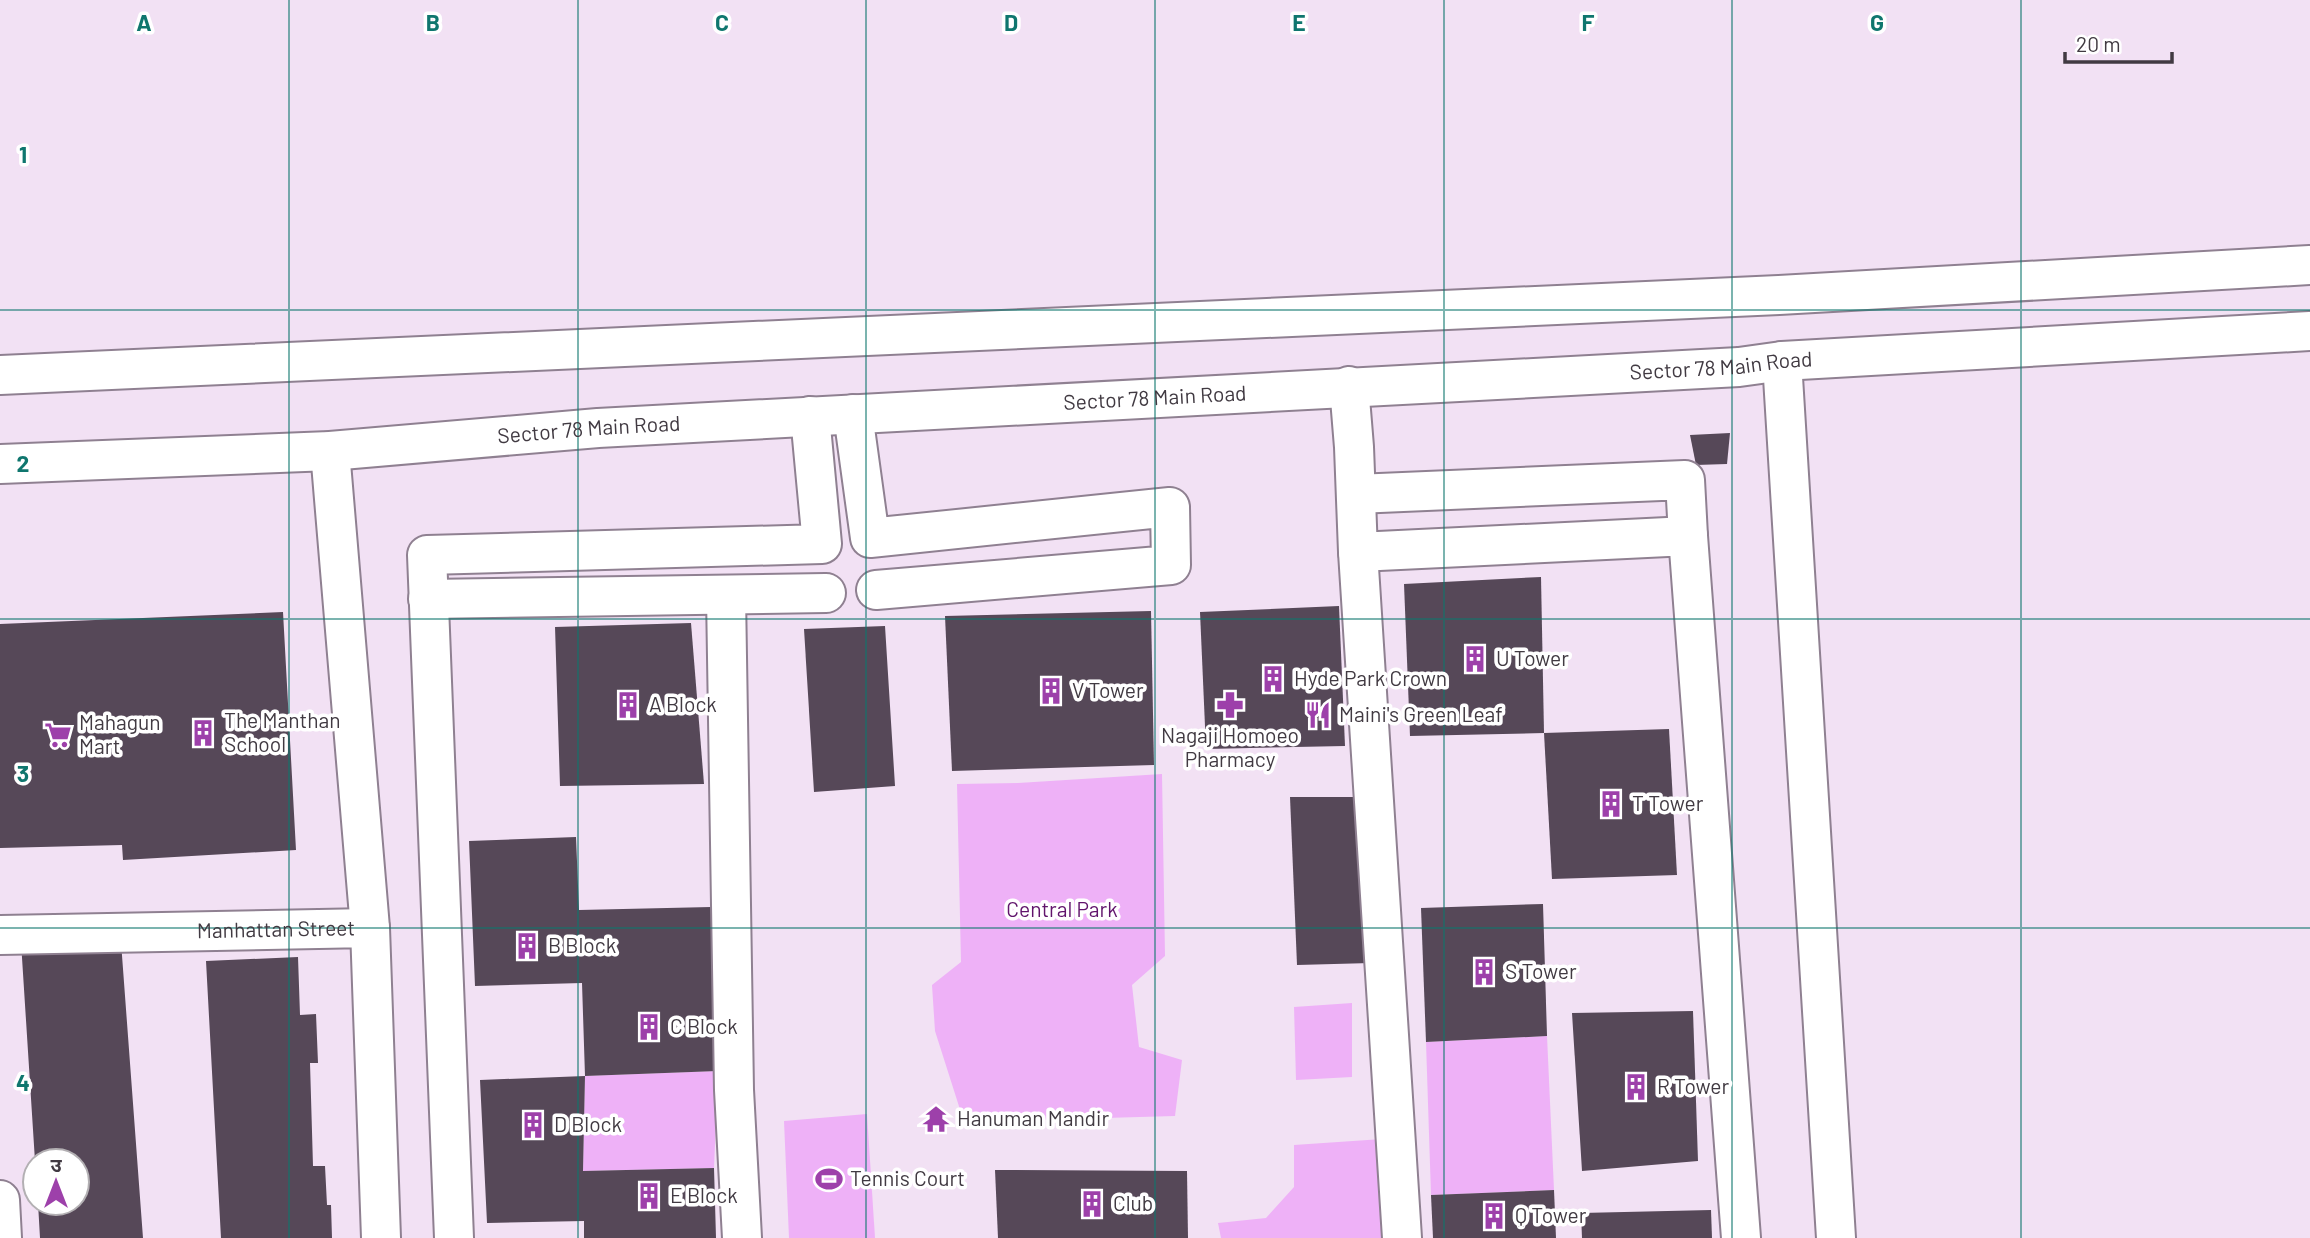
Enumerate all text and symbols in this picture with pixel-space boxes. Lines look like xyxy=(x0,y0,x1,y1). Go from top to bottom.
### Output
text: A xyxy=(136,8,152,36)
text: B xyxy=(426,8,440,36)
text: C xyxy=(715,8,729,36)
text: D xyxy=(1004,8,1018,36)
text: E xyxy=(1292,8,1306,36)
text: F xyxy=(1582,8,1595,36)
text: G xyxy=(1870,8,1884,36)
scale bar xyxy=(2065,21,2172,65)
text: 20 m xyxy=(2076,31,2121,56)
text: 1 xyxy=(19,140,27,168)
street label: Sector 78 Main Road xyxy=(1629,345,1813,384)
street label: Sector 78 Main Road xyxy=(1063,379,1247,414)
street label: Sector 78 Main Road xyxy=(496,410,681,448)
text: 2 xyxy=(17,449,29,477)
building icon: U Tower xyxy=(1460,644,1490,674)
place label: U Tower xyxy=(1496,645,1569,670)
building icon: Hyde Park Crown xyxy=(1258,664,1288,694)
place label: Hyde Park Crown xyxy=(1294,665,1447,690)
building icon: V Tower xyxy=(1036,676,1066,706)
place label: V Tower xyxy=(1072,677,1144,702)
building icon: A Block xyxy=(613,690,643,720)
pharmacy icon: Nagaji Homoeo Pharmacy xyxy=(1215,690,1245,720)
place label: A Block xyxy=(649,691,717,716)
restaurant icon: Maini's Green Leaf xyxy=(1303,700,1333,730)
place label: Maini's Green Leaf xyxy=(1339,701,1503,726)
place label: The Manthan School xyxy=(224,707,341,756)
place label: Mahagun Mart xyxy=(79,709,161,758)
building icon: The Manthan School xyxy=(188,718,218,748)
supermarket icon: Mahagun Mart xyxy=(43,720,73,750)
place label: Nagaji Homoeo Pharmacy xyxy=(1161,722,1299,771)
text: 3 xyxy=(17,759,29,787)
building icon: T Tower xyxy=(1596,789,1626,819)
place label: T Tower xyxy=(1632,790,1704,815)
park label: Central Park xyxy=(1006,896,1118,921)
street label: Manhattan Street xyxy=(197,914,355,942)
building icon: B Block xyxy=(512,931,542,961)
place label: B Block xyxy=(548,932,616,957)
building icon: S Tower xyxy=(1469,957,1499,987)
place label: S Tower xyxy=(1505,958,1577,983)
building icon: C Block xyxy=(634,1012,664,1042)
place label: C Block xyxy=(670,1013,738,1038)
text: 4 xyxy=(16,1068,30,1096)
building icon: R Tower xyxy=(1621,1072,1651,1102)
place label: R Tower xyxy=(1657,1073,1730,1098)
temple icon: Hanuman Mandir xyxy=(921,1104,951,1134)
place label: Hanuman Mandir xyxy=(957,1105,1109,1130)
building icon: D Block xyxy=(518,1110,548,1140)
place label: D Block xyxy=(554,1111,622,1136)
north arrow xyxy=(21,1147,91,1217)
text: उ xyxy=(50,1153,62,1176)
sports icon: Tennis Court xyxy=(814,1164,844,1194)
place label: Tennis Court xyxy=(850,1165,965,1190)
building icon: E Block xyxy=(634,1181,664,1211)
place label: E Block xyxy=(670,1182,738,1207)
building icon: Club xyxy=(1077,1189,1107,1219)
place label: Club xyxy=(1113,1190,1153,1215)
building icon: Q Tower xyxy=(1479,1201,1509,1231)
place label: Q Tower xyxy=(1515,1202,1587,1227)

